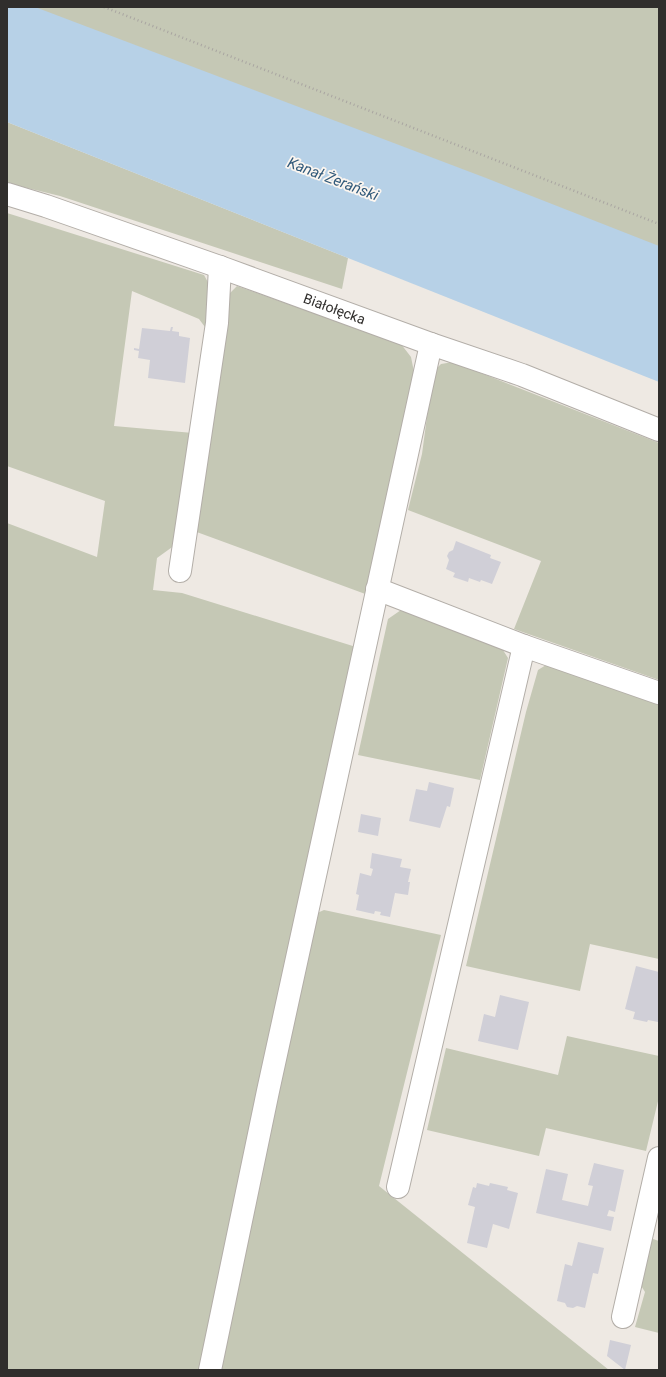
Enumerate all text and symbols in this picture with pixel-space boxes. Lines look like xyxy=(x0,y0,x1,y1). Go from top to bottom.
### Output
water label: Kanał Żerański xyxy=(285,153,381,205)
street label: Białołęcka xyxy=(301,290,368,327)

